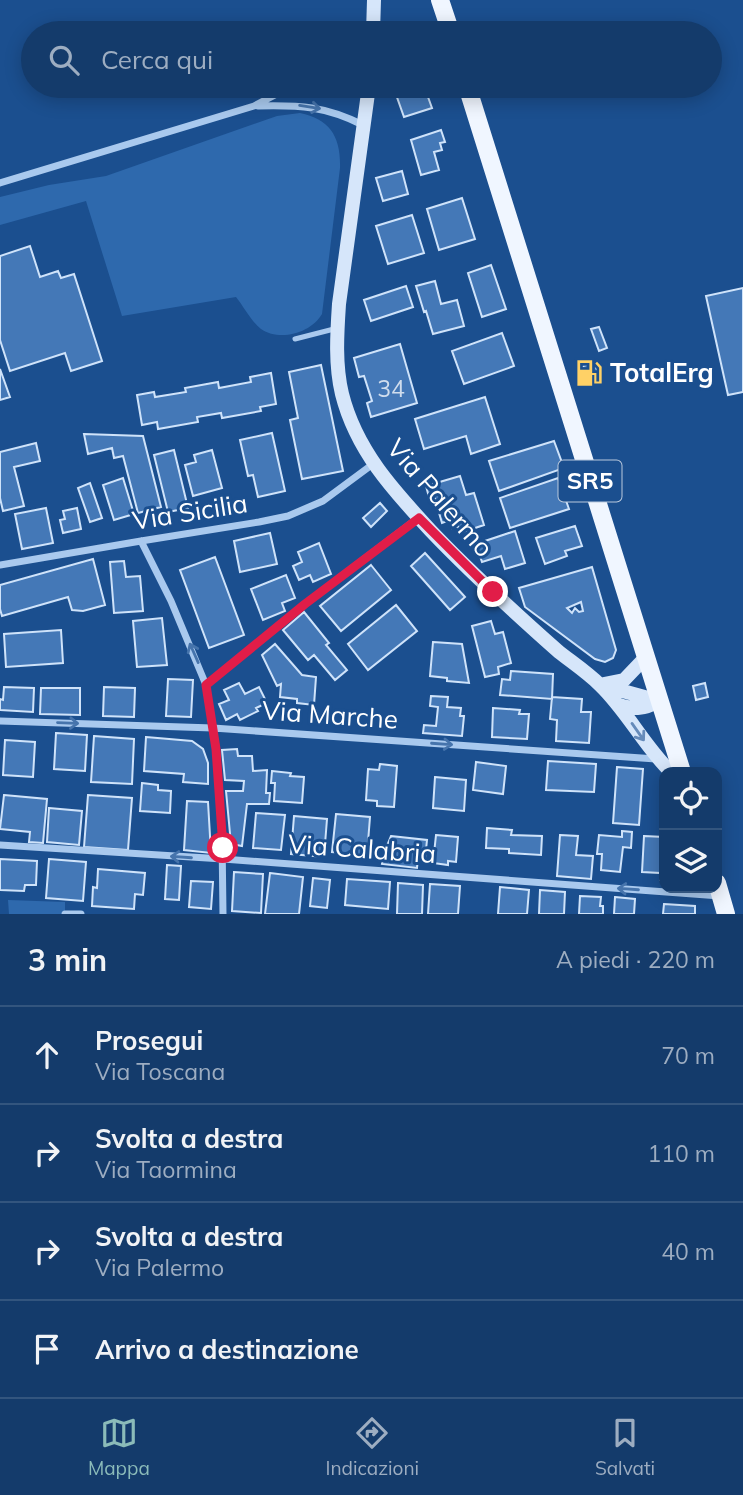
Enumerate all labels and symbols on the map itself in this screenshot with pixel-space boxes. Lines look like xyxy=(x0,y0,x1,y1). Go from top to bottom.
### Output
one-way arrow xyxy=(298,101,321,114)
place label: TotalErg xyxy=(610,356,714,389)
fuel station icon: TotalErg xyxy=(574,358,604,388)
house number: 34 xyxy=(377,374,405,403)
street label: Via Palermo xyxy=(380,432,501,564)
road number: SR5 xyxy=(558,460,622,502)
street label: Via Sicilia xyxy=(130,486,250,537)
route end xyxy=(477,576,508,607)
one-way arrow xyxy=(187,643,200,664)
street label: Via Marche xyxy=(261,693,399,736)
one-way arrow xyxy=(56,717,79,730)
one-way arrow xyxy=(631,722,645,741)
one-way arrow xyxy=(430,737,453,750)
street label: Via Calabria xyxy=(287,827,437,870)
route start xyxy=(207,832,238,863)
one-way arrow xyxy=(170,850,193,863)
one-way arrow xyxy=(617,882,640,895)

